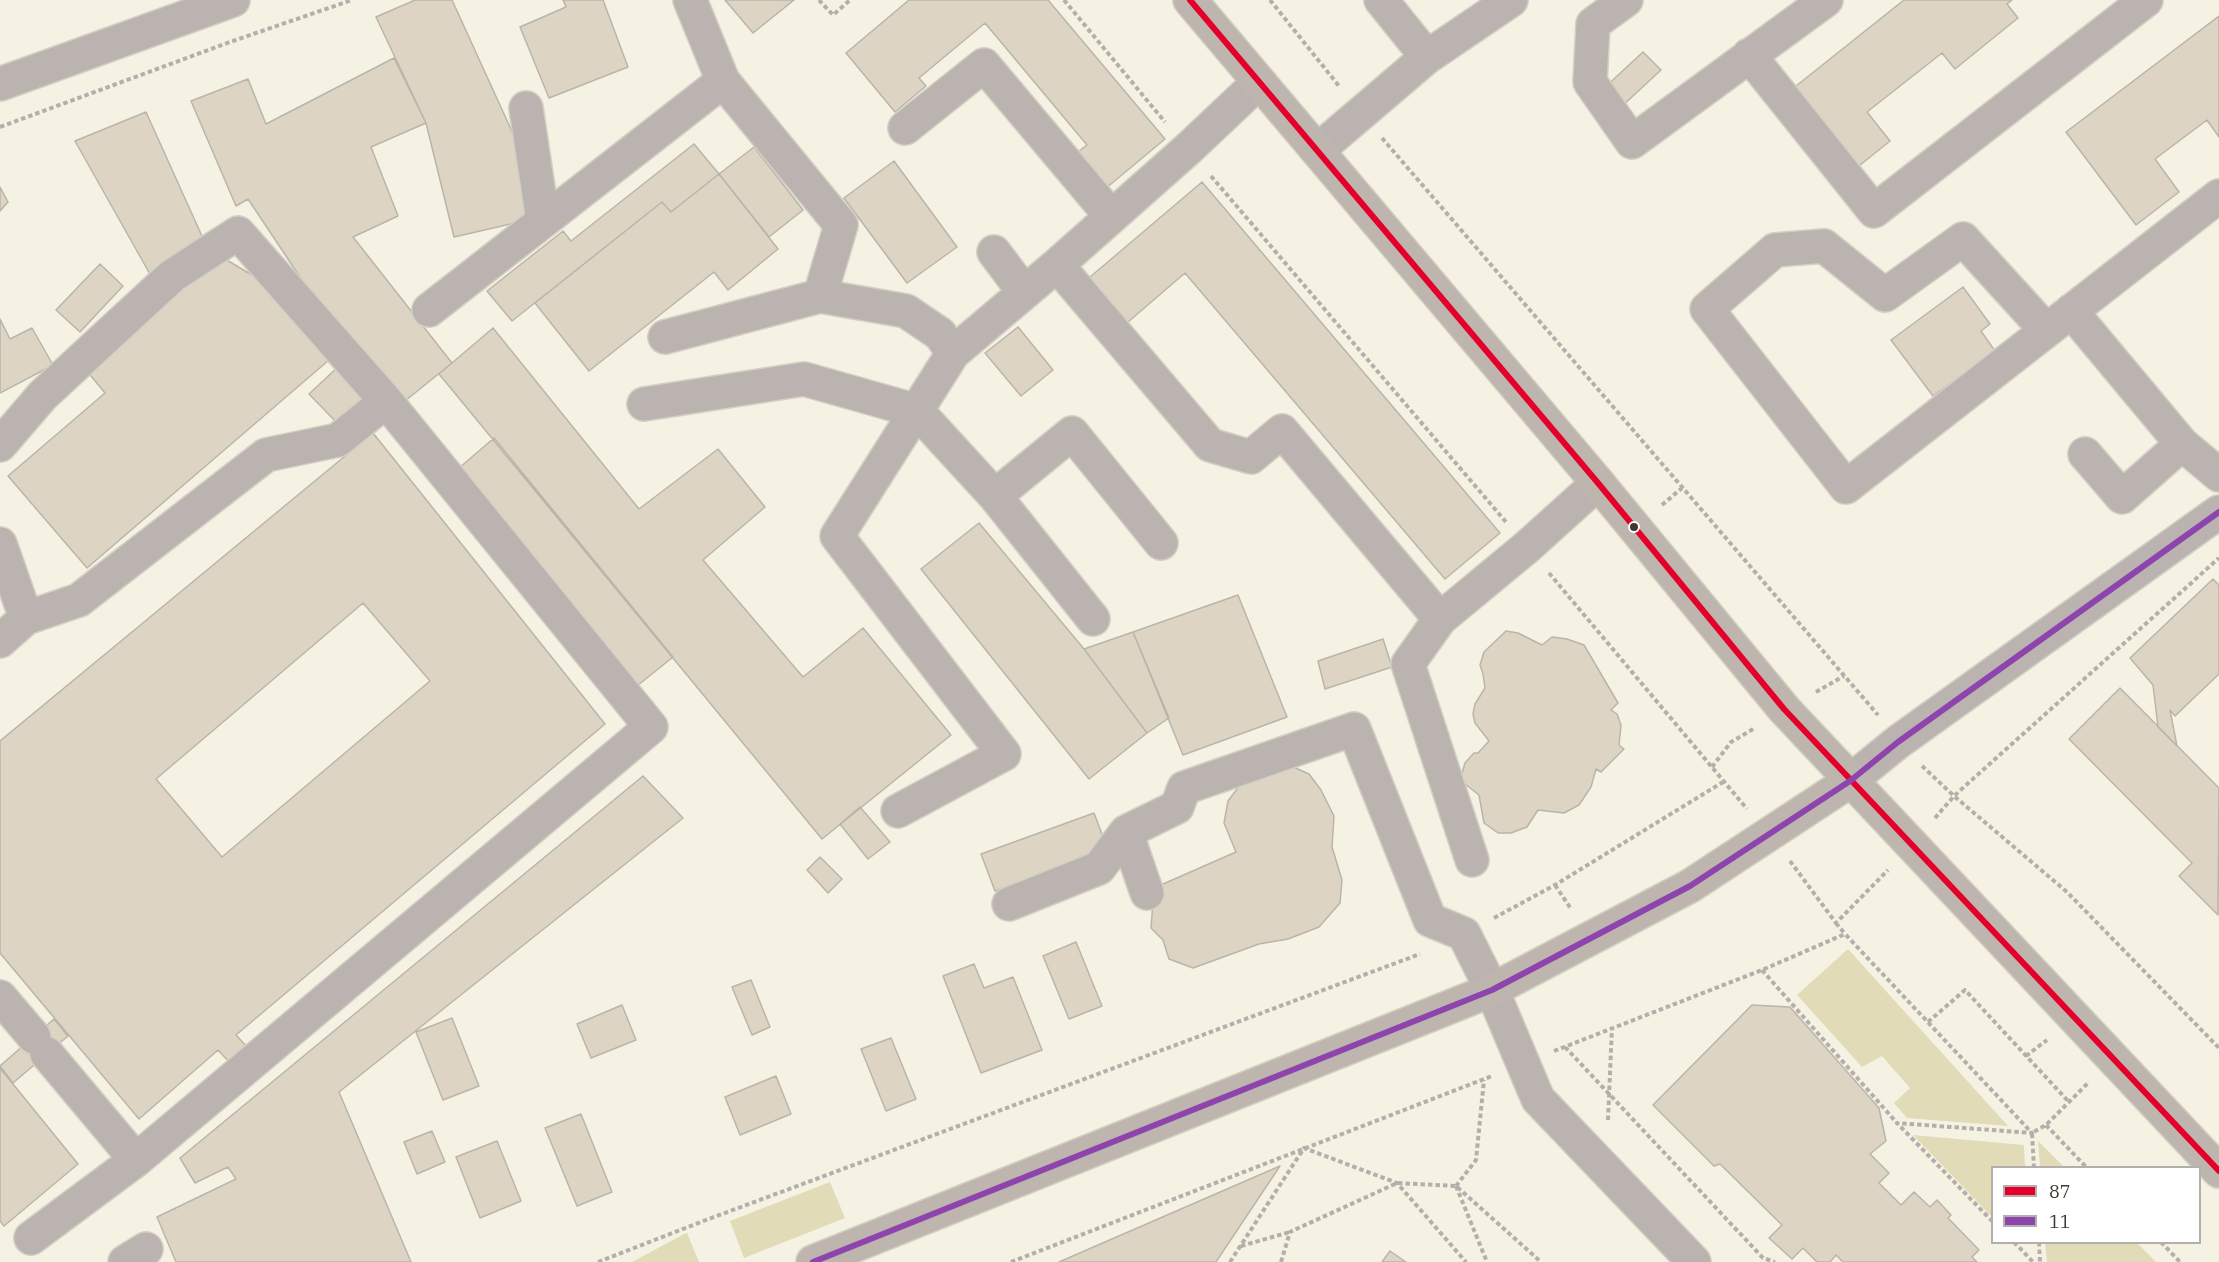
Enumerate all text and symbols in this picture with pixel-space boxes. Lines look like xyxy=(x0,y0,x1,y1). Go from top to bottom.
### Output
unlabelled marker xyxy=(1628,521,1640,533)
legend xyxy=(1991,1166,2201,1244)
text: 87 xyxy=(2049,1180,2071,1203)
text: 11 xyxy=(2049,1210,2071,1233)

